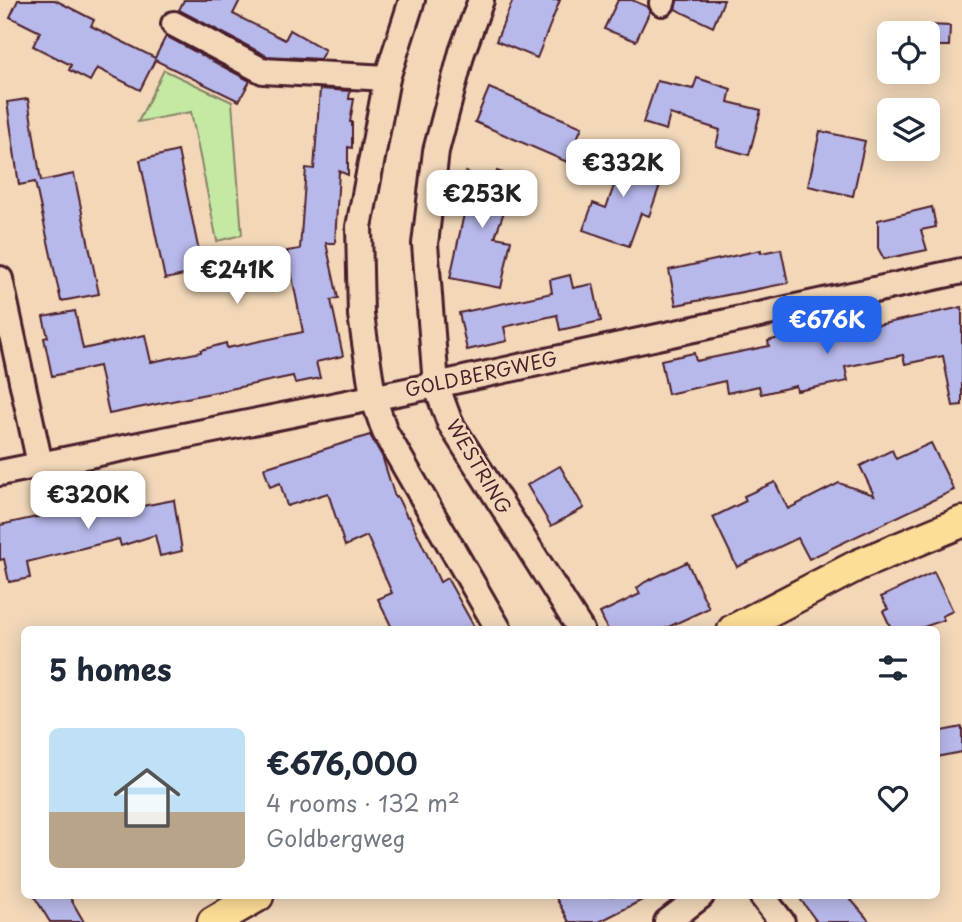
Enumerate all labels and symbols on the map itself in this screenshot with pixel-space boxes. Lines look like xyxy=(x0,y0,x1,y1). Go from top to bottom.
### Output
pin: €332K xyxy=(574,140,672,199)
pin: €253K xyxy=(433,170,531,230)
pin: €241K xyxy=(188,246,286,306)
pin: €676K xyxy=(778,296,876,356)
street label: GOLDBERGWEG xyxy=(402,343,560,403)
street label: WESTRING xyxy=(440,413,519,519)
pin: €320K xyxy=(39,472,137,531)

